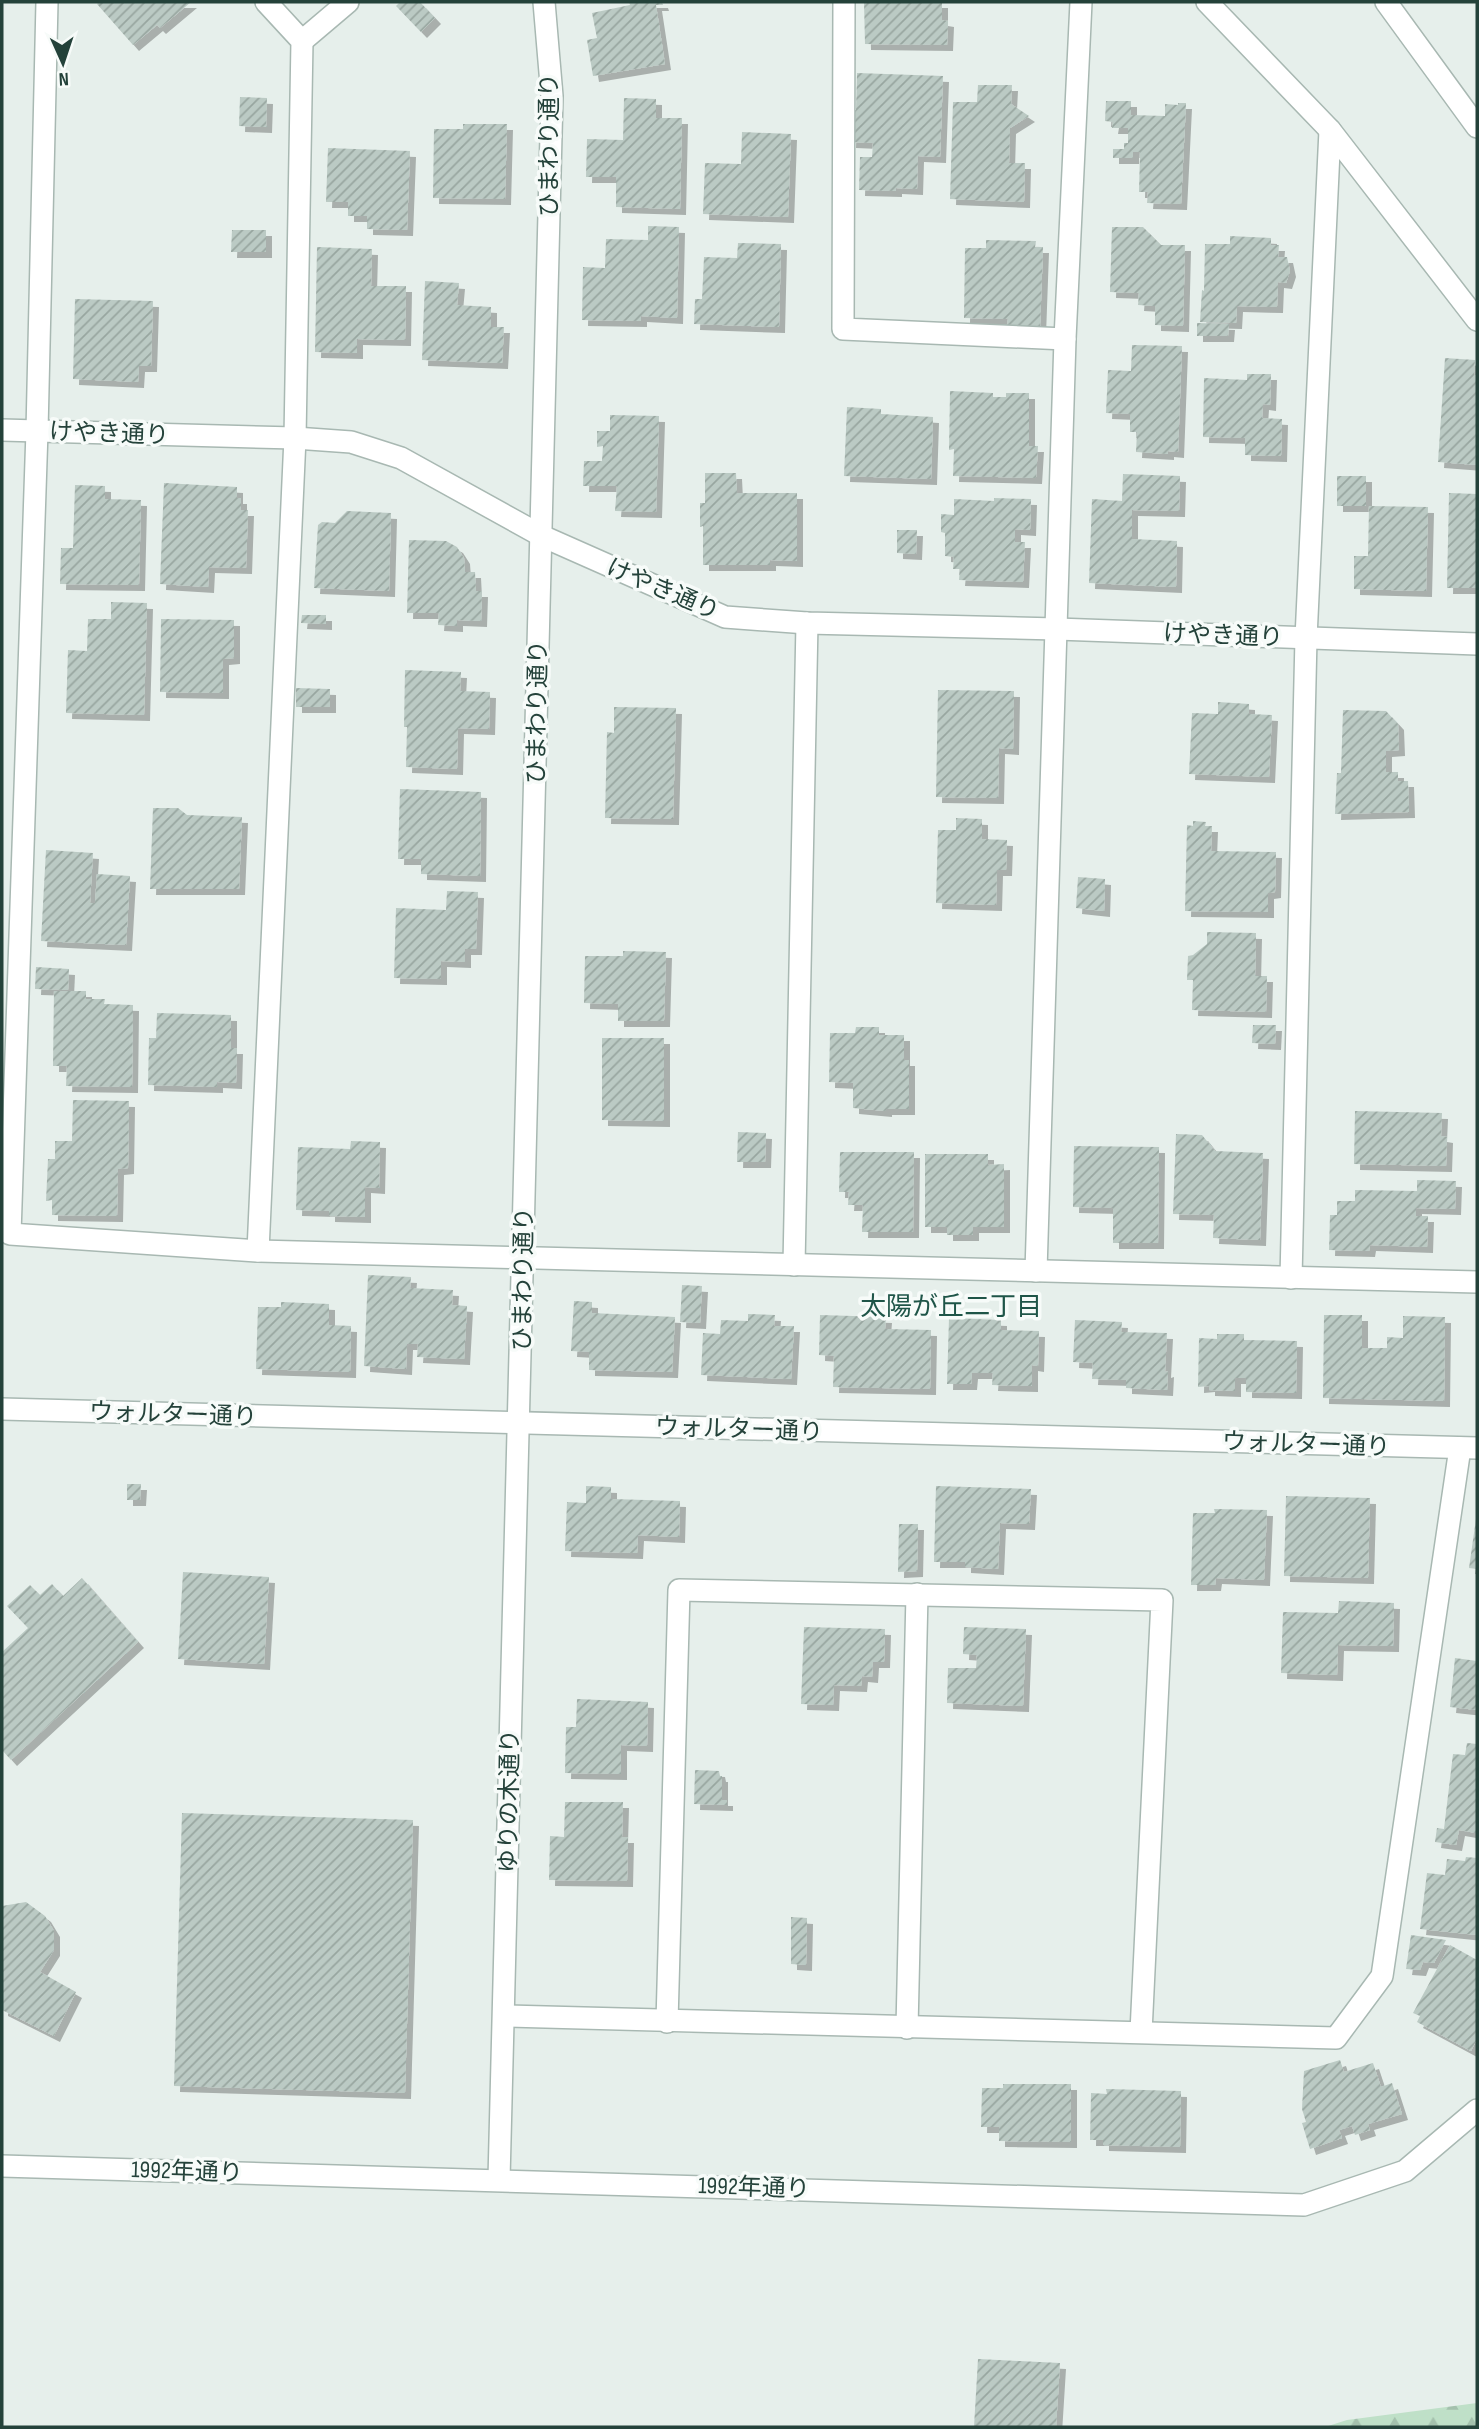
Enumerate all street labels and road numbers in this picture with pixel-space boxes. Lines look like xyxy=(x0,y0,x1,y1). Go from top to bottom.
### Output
street label: ひまわり通り xyxy=(535,73,564,217)
street label: けやき通り xyxy=(49,417,169,450)
street label: けやき通り xyxy=(602,553,724,626)
street label: けやき通り xyxy=(1163,619,1283,652)
street label: ひまわり通り xyxy=(522,640,553,784)
street label: ひまわり通り xyxy=(508,1207,539,1351)
street label: ウォルター通り xyxy=(89,1397,257,1432)
street label: ウォルター通り xyxy=(655,1412,823,1447)
street label: ウォルター通り xyxy=(1222,1427,1390,1462)
street label: ゆりの木通り xyxy=(494,1729,525,1873)
street label: 1992年通り xyxy=(131,2155,243,2188)
street label: 1992年通り xyxy=(698,2171,810,2204)

